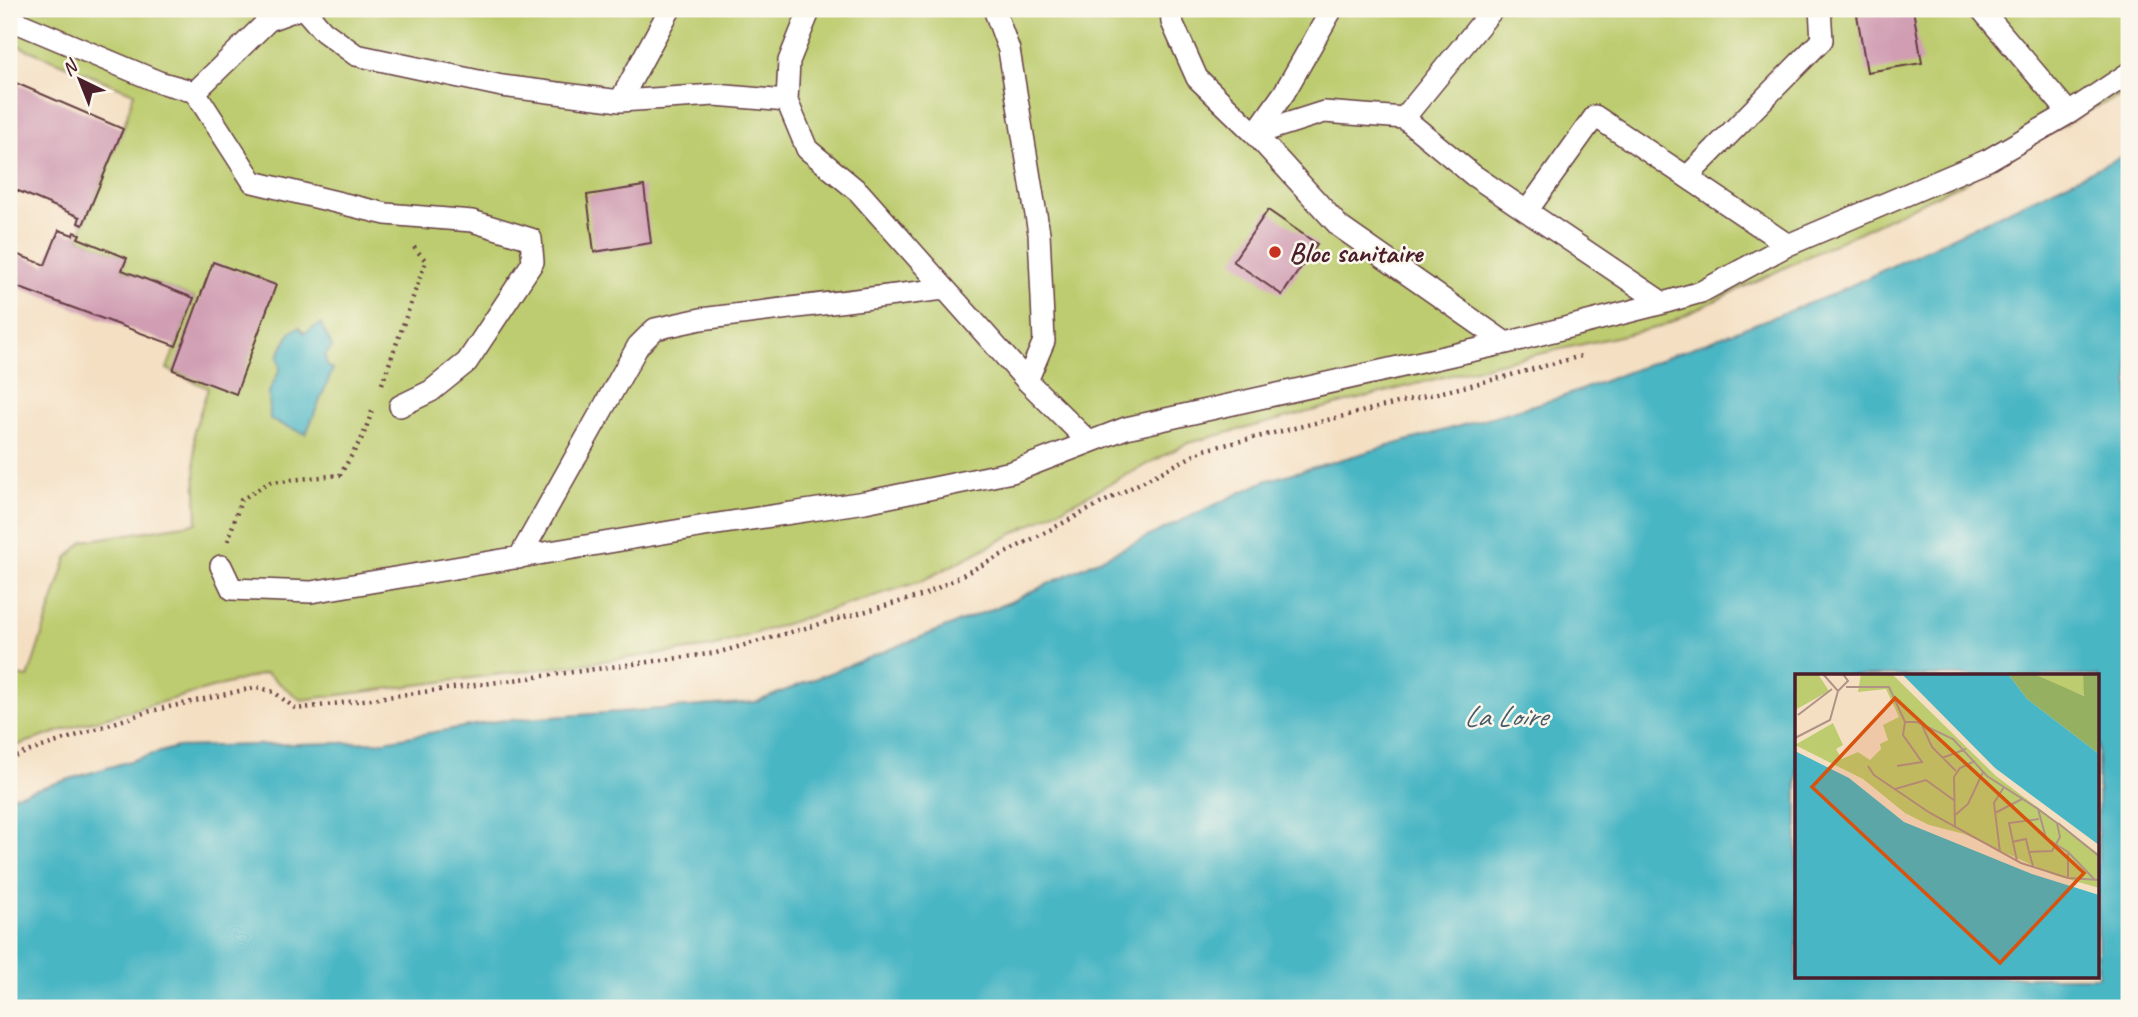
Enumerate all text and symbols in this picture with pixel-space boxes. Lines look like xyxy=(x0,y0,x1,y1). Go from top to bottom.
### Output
north arrow xyxy=(46,46,116,116)
text: N xyxy=(57,53,84,81)
place label: Bloc sanitaire xyxy=(1289,235,1425,270)
marker: Bloc sanitaire xyxy=(1267,244,1283,260)
inset map xyxy=(1795,674,2100,978)
water label: La Loire xyxy=(1464,697,1551,735)

